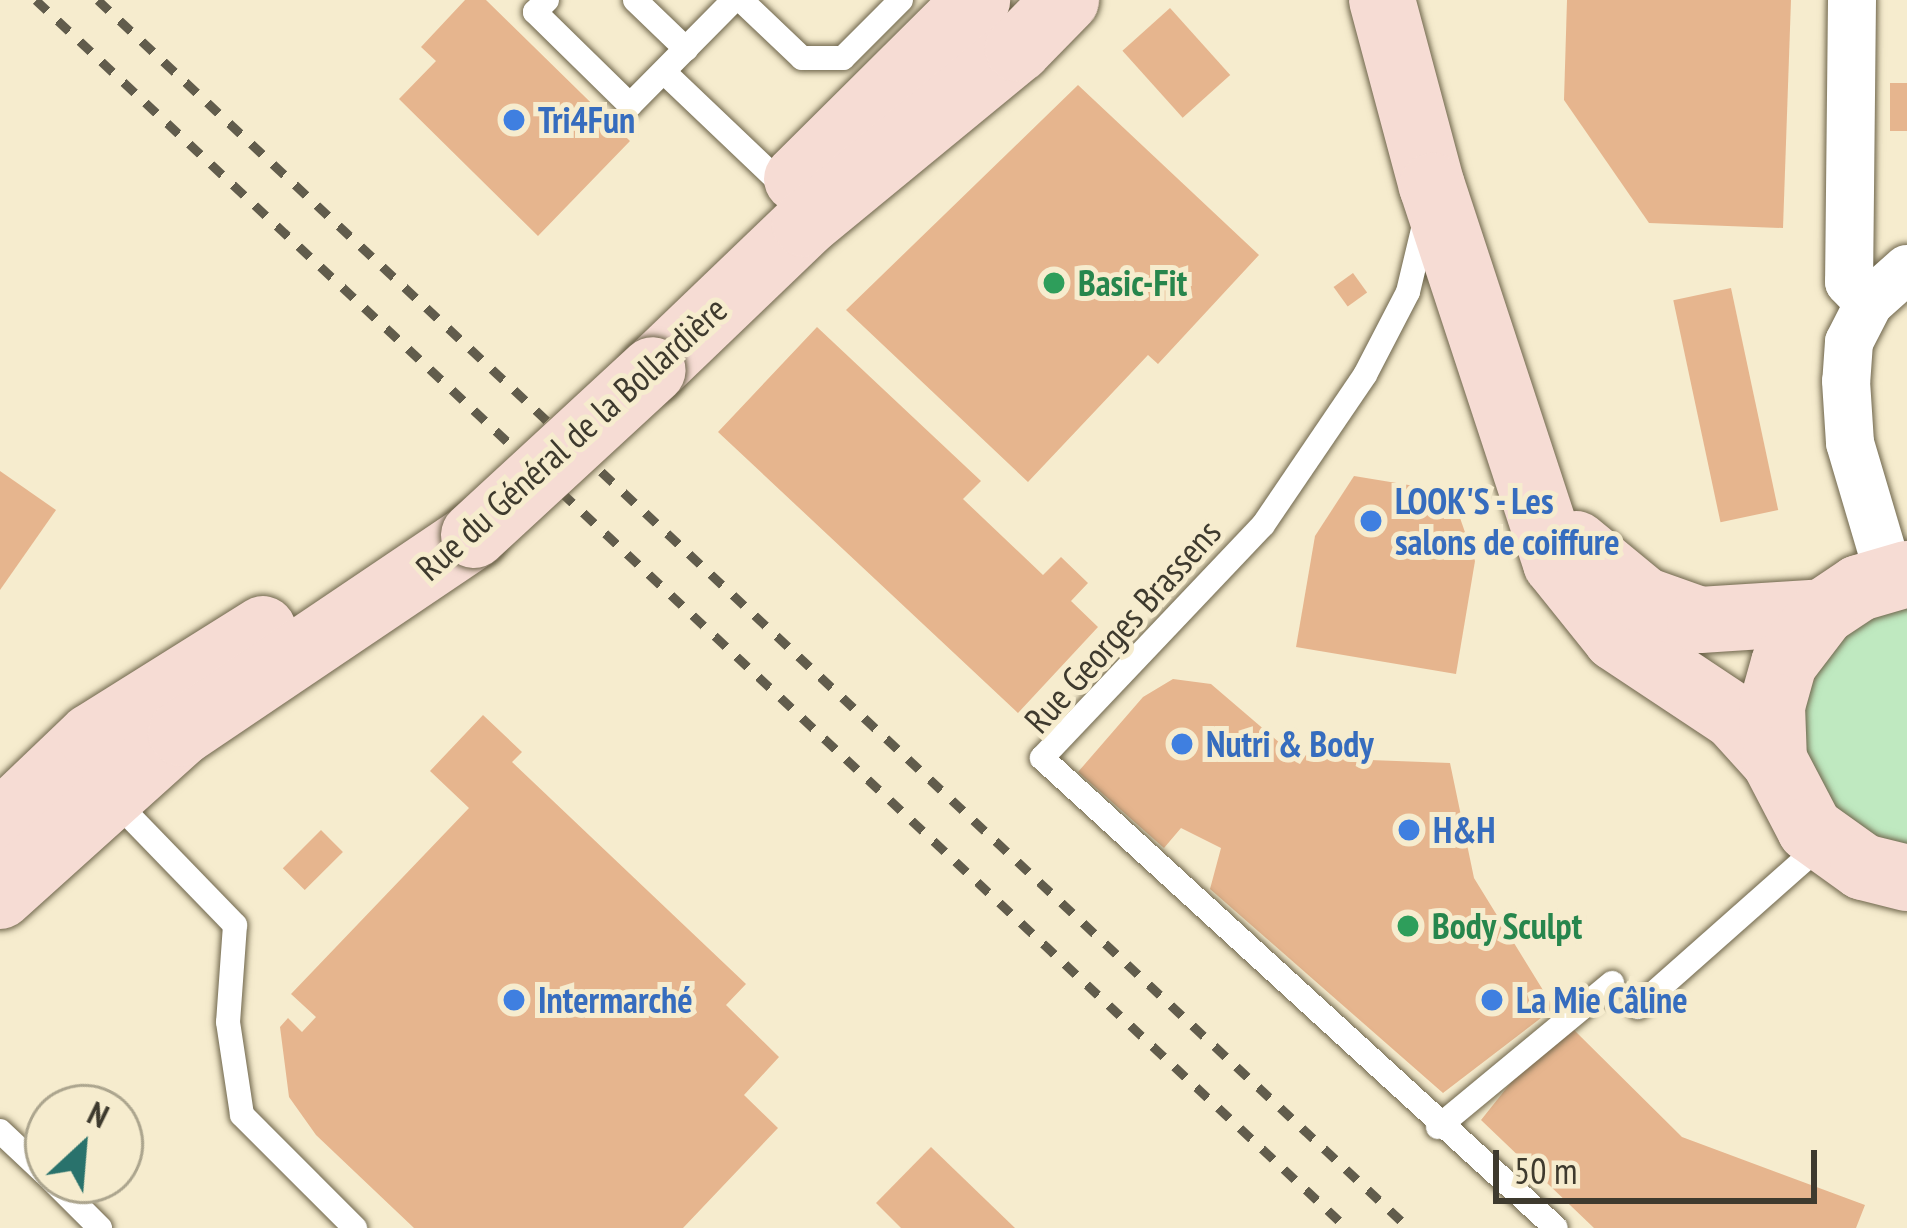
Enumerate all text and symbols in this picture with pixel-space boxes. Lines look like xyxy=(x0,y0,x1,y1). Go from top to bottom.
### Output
place label: Tri4Fun xyxy=(538,98,635,142)
marker: Tri4Fun xyxy=(501,107,527,133)
place label: Basic-Fit xyxy=(1078,261,1187,305)
marker: Basic-Fit xyxy=(1041,270,1067,296)
street label: Rue du Général de la Bollardière xyxy=(407,287,735,589)
place label: LOOK'S - Les salons de coiffure xyxy=(1395,478,1620,563)
marker: LOOK'S - Les salons de coiffure xyxy=(1358,508,1384,534)
street label: Rue Georges Brassens xyxy=(1015,511,1229,741)
place label: Nutri & Body xyxy=(1206,722,1374,766)
marker: Nutri & Body xyxy=(1169,731,1195,757)
place label: H&H xyxy=(1433,808,1496,852)
marker: H&H xyxy=(1396,817,1422,843)
place label: Body Sculpt xyxy=(1432,904,1583,948)
marker: Body Sculpt xyxy=(1395,913,1421,939)
place label: Intermarché xyxy=(538,978,693,1022)
place label: La Mie Câline xyxy=(1516,978,1688,1022)
marker: Intermarché xyxy=(501,987,527,1013)
marker: La Mie Câline xyxy=(1479,987,1505,1013)
north arrow xyxy=(24,1084,144,1204)
text: N xyxy=(81,1091,116,1137)
scale bar xyxy=(1499,1126,1823,1200)
text: 50 m xyxy=(1514,1147,1577,1194)

